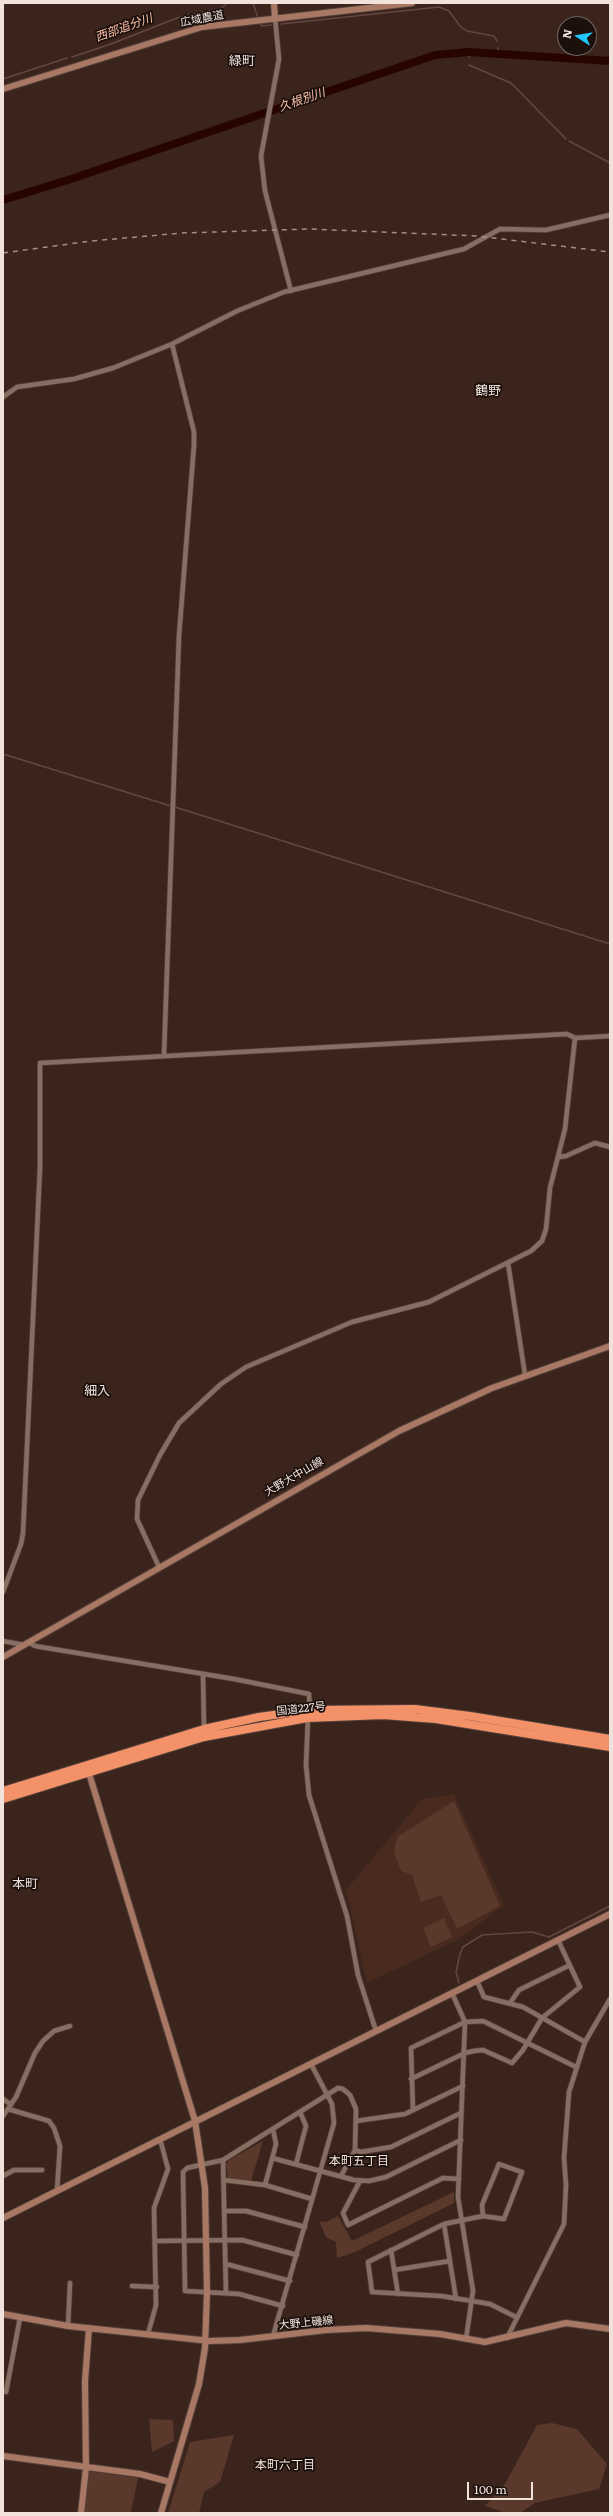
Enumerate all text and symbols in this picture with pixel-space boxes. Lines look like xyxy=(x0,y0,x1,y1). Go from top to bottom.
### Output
street label: 広域農道 xyxy=(179,8,225,30)
water label: 西部追分川 xyxy=(93,11,155,45)
north arrow xyxy=(557,16,597,56)
text: N xyxy=(557,28,575,40)
district label: 緑町 xyxy=(229,53,255,69)
water label: 久根別川 xyxy=(277,85,327,115)
district label: 鶴野 xyxy=(475,383,501,399)
district label: 細入 xyxy=(84,1383,110,1399)
street label: 大野大中山線 xyxy=(262,1455,326,1499)
street label: 国道227号 xyxy=(276,1700,326,1718)
district label: 本町 xyxy=(12,1876,38,1892)
district label: 本町五丁目 xyxy=(329,2154,389,2168)
street label: 大野上磯線 xyxy=(278,2314,334,2332)
district label: 本町六丁目 xyxy=(255,2458,315,2472)
scale bar xyxy=(469,2474,535,2500)
text: 100 m xyxy=(474,2480,507,2498)

